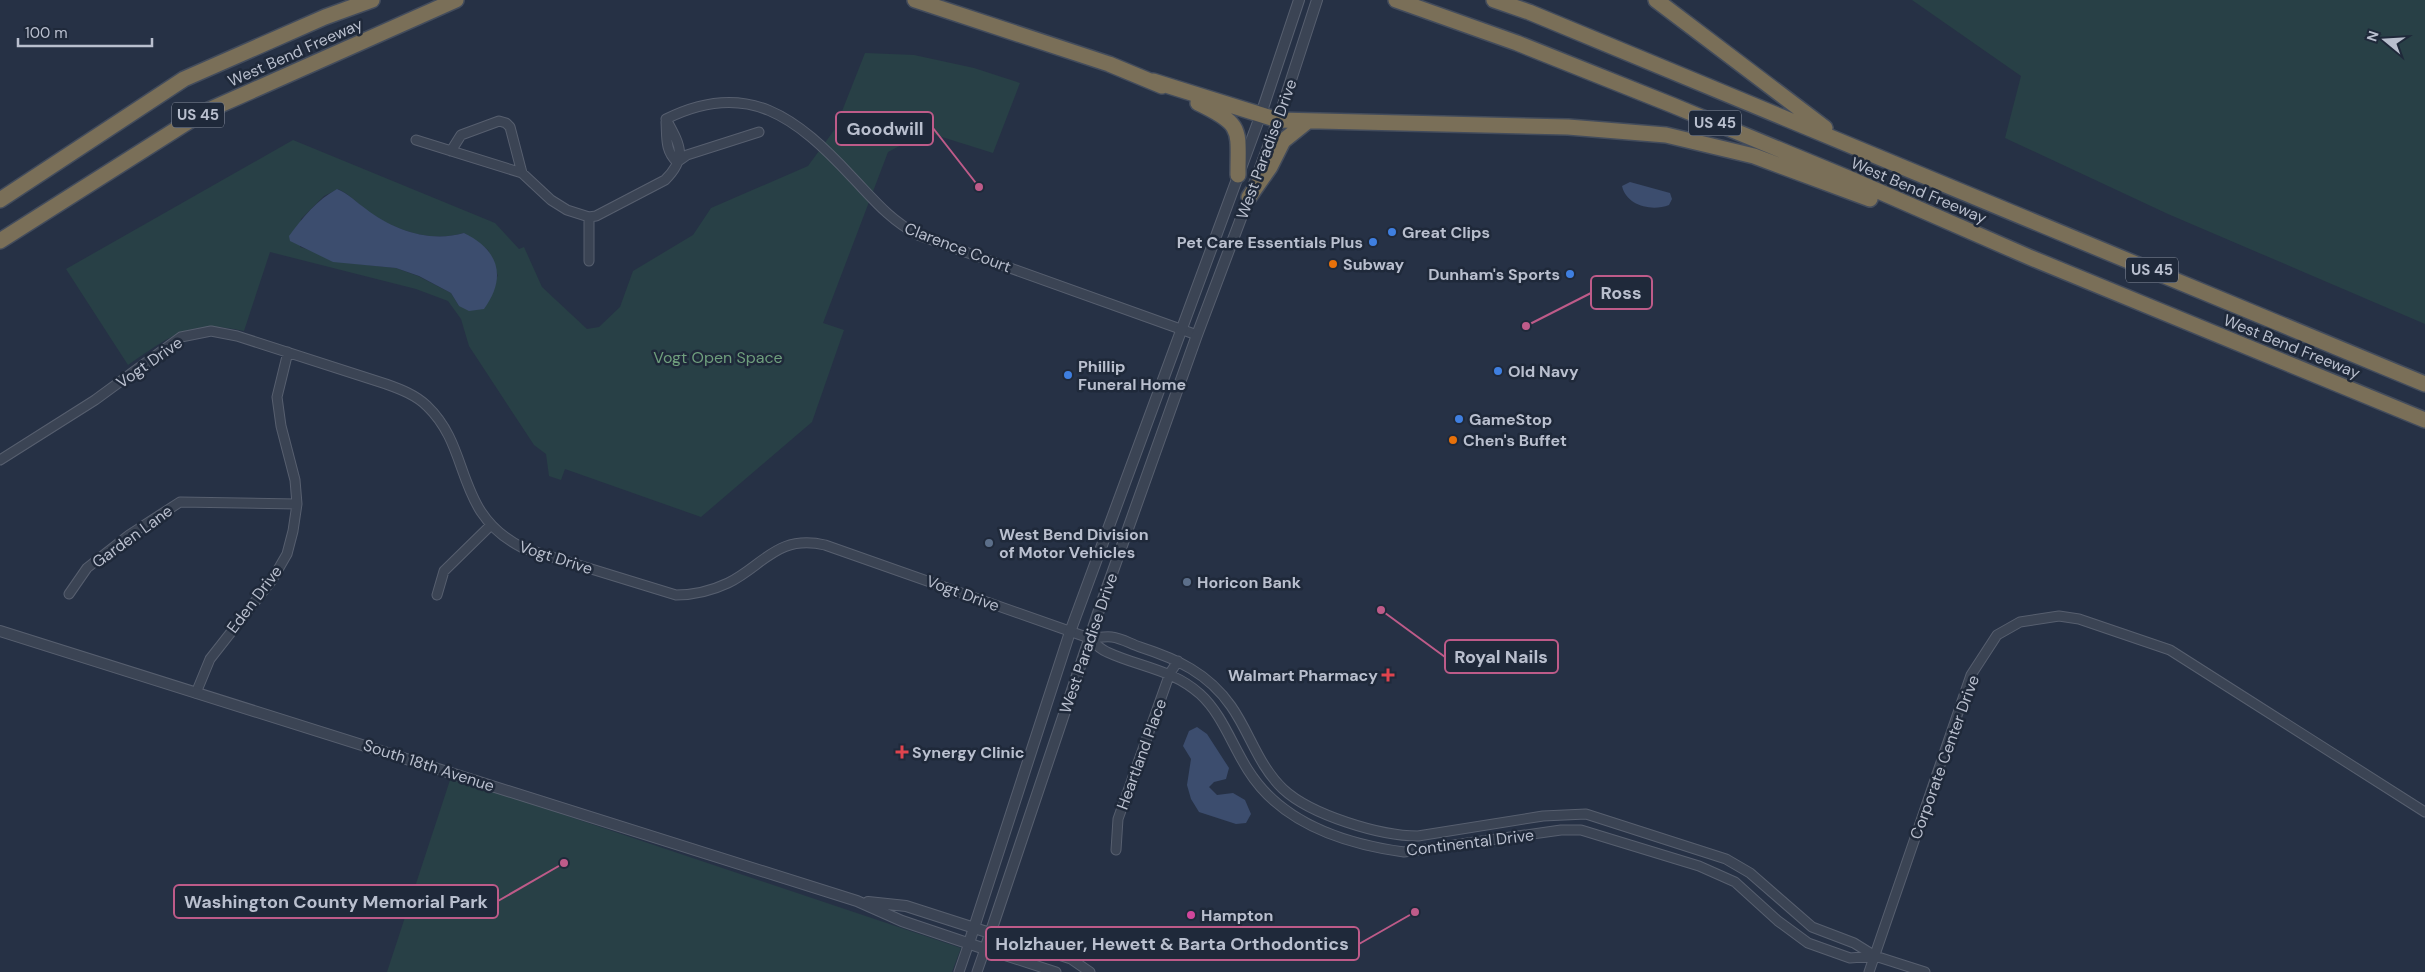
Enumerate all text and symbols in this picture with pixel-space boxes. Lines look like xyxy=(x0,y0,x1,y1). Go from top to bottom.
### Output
street label: West Bend Freeway xyxy=(224,13,366,92)
scale bar xyxy=(18,15,151,47)
north arrow xyxy=(2360,15,2410,65)
text: 100 m xyxy=(25,23,68,43)
text: N xyxy=(2362,28,2383,44)
street label: West Paradise Drive xyxy=(1231,76,1302,222)
road number: US 45 xyxy=(172,102,224,128)
road number: US 45 xyxy=(1689,110,1741,136)
callout: Goodwill xyxy=(836,112,933,145)
text: Goodwill xyxy=(846,117,924,141)
street label: West Bend Freeway xyxy=(1848,152,1990,229)
street label: Clarence Court xyxy=(902,218,1014,277)
place label: Great Clips xyxy=(1402,222,1490,243)
marker: Great Clips xyxy=(1386,226,1398,238)
place label: Pet Care Essentials Plus xyxy=(1177,232,1363,253)
marker: Pet Care Essentials Plus xyxy=(1367,236,1379,248)
place label: Subway xyxy=(1343,254,1405,275)
marker: Subway xyxy=(1327,258,1339,270)
road number: US 45 xyxy=(2126,258,2178,282)
place label: Dunham's Sports xyxy=(1428,264,1560,285)
marker: Dunham's Sports xyxy=(1564,268,1576,280)
callout: Ross xyxy=(1591,276,1652,309)
text: Ross xyxy=(1601,281,1641,305)
street label: West Bend Freeway xyxy=(2220,309,2363,383)
street label: Vogt Drive xyxy=(112,332,187,393)
park label: Vogt Open Space xyxy=(653,347,783,368)
place label: Phillip Funeral Home xyxy=(1078,356,1186,395)
place label: Old Navy xyxy=(1508,361,1579,382)
marker: Old Navy xyxy=(1492,365,1504,377)
marker: Phillip Funeral Home xyxy=(1062,369,1074,381)
place label: GameStop xyxy=(1469,409,1552,430)
marker: GameStop xyxy=(1453,413,1465,425)
place label: Chen's Buffet xyxy=(1463,430,1567,451)
marker: Chen's Buffet xyxy=(1447,434,1459,446)
street label: Garden Lane xyxy=(88,500,177,573)
place label: West Bend Division of Motor Vehicles xyxy=(999,524,1149,563)
street label: Vogt Drive xyxy=(516,536,595,579)
marker: West Bend Division of Motor Vehicles xyxy=(983,537,995,549)
street label: Eden Drive xyxy=(222,561,287,637)
street label: West Paradise Drive xyxy=(1055,570,1122,716)
street label: Vogt Drive xyxy=(923,571,1002,616)
place label: Horicon Bank xyxy=(1197,572,1302,593)
marker: Horicon Bank xyxy=(1181,576,1193,588)
callout: Royal Nails xyxy=(1445,640,1558,673)
text: Royal Nails xyxy=(1454,645,1548,669)
place label: Walmart Pharmacy xyxy=(1228,665,1378,686)
marker: Walmart Pharmacy xyxy=(1382,669,1394,681)
street label: Corporate Center Drive xyxy=(1905,672,1984,842)
street label: Heartland Place xyxy=(1112,696,1171,812)
street label: South 18th Avenue xyxy=(361,734,497,797)
place label: Synergy Clinic xyxy=(912,742,1025,763)
marker: Synergy Clinic xyxy=(896,746,908,758)
street label: Continental Drive xyxy=(1405,824,1535,861)
callout: Washington County Memorial Park xyxy=(174,885,498,918)
text: Washington County Memorial Park xyxy=(184,890,489,914)
place label: Hampton xyxy=(1201,905,1273,926)
marker: Hampton xyxy=(1185,909,1197,921)
callout: Holzhauer, Hewett & Barta Orthodontics xyxy=(986,927,1359,960)
text: Holzhauer, Hewett & Barta Orthodontics xyxy=(995,932,1349,956)

